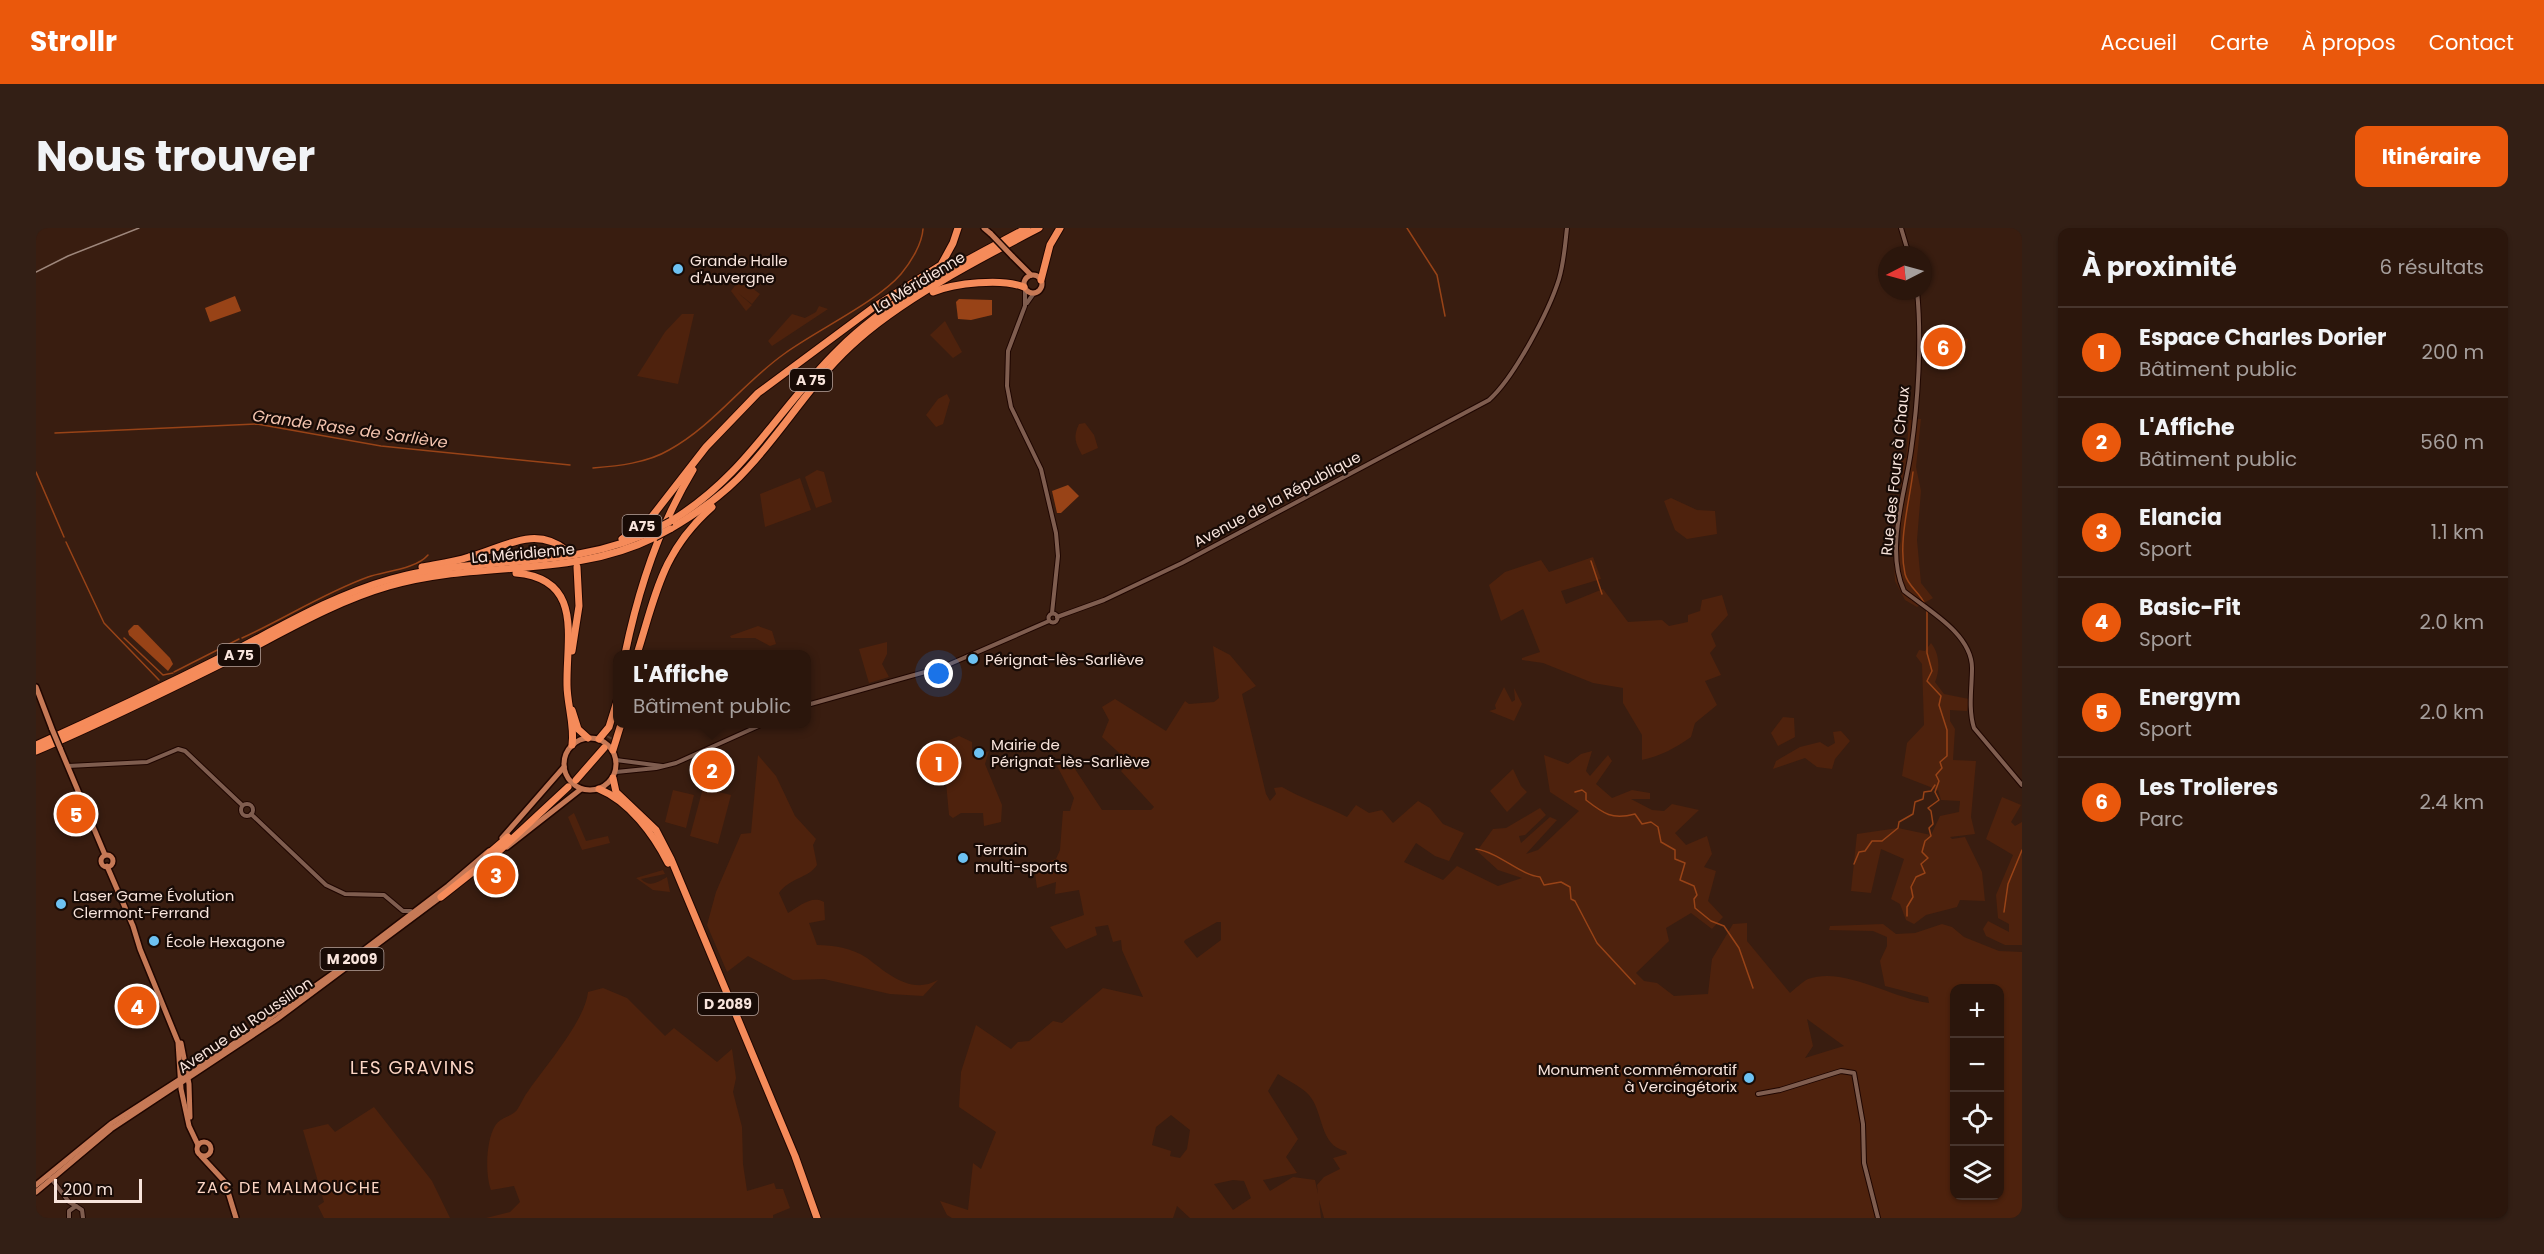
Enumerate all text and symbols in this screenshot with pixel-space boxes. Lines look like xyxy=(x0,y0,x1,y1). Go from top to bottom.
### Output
text: Strollr xyxy=(30,22,117,61)
text: Accueil xyxy=(2100,28,2177,57)
text: Carte xyxy=(2210,28,2269,57)
text: À propos xyxy=(2302,28,2396,57)
text: Contact xyxy=(2429,28,2514,57)
button: Itinéraire xyxy=(2355,126,2508,187)
text: Nous trouver xyxy=(36,127,315,186)
street label: La Méridienne xyxy=(869,246,969,318)
north arrow xyxy=(1878,246,1932,300)
text: À proximité xyxy=(2082,249,2237,285)
place label: Grande Halle d'Auvergne xyxy=(690,250,788,288)
text: 6 résultats xyxy=(2379,253,2484,281)
marker: Grande Halle d'Auvergne xyxy=(671,262,685,276)
text: Espace Charles Dorier xyxy=(2139,322,2386,353)
pin: 6 xyxy=(1924,324,1962,370)
text: 1 xyxy=(2098,338,2105,366)
text: 200 m xyxy=(2421,338,2484,366)
text: Bâtiment public xyxy=(2139,355,2297,383)
road number: A 75 xyxy=(790,369,832,391)
street label: Rue des Fours à Chaux xyxy=(1876,385,1914,557)
water label: Grande Rase de Sarliève xyxy=(251,404,449,454)
text: L'Affiche xyxy=(2139,412,2235,443)
text: 2 xyxy=(2096,428,2107,456)
text: 560 m xyxy=(2420,428,2484,456)
text: Bâtiment public xyxy=(2139,445,2297,473)
street label: Avenue de la République xyxy=(1190,446,1364,552)
text: Elancia xyxy=(2139,502,2222,533)
road number: A75 xyxy=(622,515,662,537)
text: 3 xyxy=(2095,518,2108,546)
text: 1.1 km xyxy=(2431,518,2484,546)
text: Sport xyxy=(2139,535,2192,563)
street label: La Méridienne xyxy=(470,538,576,568)
text: Basic-Fit xyxy=(2139,592,2241,623)
text: 4 xyxy=(2095,608,2108,636)
text: 2.0 km xyxy=(2420,608,2484,636)
text: Sport xyxy=(2139,625,2192,653)
road number: A 75 xyxy=(218,644,260,666)
place label: Pérignat-lès-Sarliève xyxy=(985,649,1144,670)
popup xyxy=(613,650,811,728)
marker: Pérignat-lès-Sarliève xyxy=(966,652,980,666)
text: L'Affiche xyxy=(633,659,728,690)
your location xyxy=(924,659,953,688)
text: Energym xyxy=(2139,682,2241,713)
text: Bâtiment public xyxy=(633,692,791,720)
text: 5 xyxy=(2095,698,2108,726)
text: 2.0 km xyxy=(2420,698,2484,726)
text: Sport xyxy=(2139,715,2192,743)
place label: Mairie de Pérignat-lès-Sarliève xyxy=(991,734,1150,772)
pin: 1 xyxy=(920,740,958,786)
marker: Mairie de Pérignat-lès-Sarliève xyxy=(972,746,986,760)
pin: 2 xyxy=(692,748,732,792)
text: Les Trolieres xyxy=(2139,772,2278,803)
text: 6 xyxy=(2095,788,2108,816)
text: 2.4 km xyxy=(2419,788,2484,816)
pin: 5 xyxy=(56,792,96,836)
text: Parc xyxy=(2139,805,2184,833)
place label: Terrain multi-sports xyxy=(975,839,1068,877)
marker: Terrain multi-sports xyxy=(956,851,970,865)
pin: 3 xyxy=(476,852,516,898)
place label: Laser Game Évolution Clermont-Ferrand xyxy=(73,885,234,923)
marker: Laser Game Évolution Clermont-Ferrand xyxy=(54,897,68,911)
place label: École Hexagone xyxy=(166,931,285,952)
marker: École Hexagone xyxy=(147,934,161,948)
road number: M 2009 xyxy=(320,948,384,970)
street label: Avenue du Roussillon xyxy=(173,972,317,1078)
pin: 4 xyxy=(118,984,156,1028)
map controls xyxy=(1950,984,2004,1200)
button: + xyxy=(1950,984,2004,1038)
road number: D 2089 xyxy=(698,993,758,1015)
button: − xyxy=(1950,1038,2004,1092)
district label: LES GRAVINS xyxy=(350,1055,476,1080)
place label: Monument commémoratif à Vercingétorix xyxy=(1538,1059,1737,1097)
marker: Monument commémoratif à Vercingétorix xyxy=(1742,1071,1756,1085)
button: locate xyxy=(1950,1092,2004,1146)
button: layers xyxy=(1950,1146,2004,1200)
scale bar xyxy=(54,1176,142,1204)
district label: ZAC DE MALMOUCHE xyxy=(197,1176,381,1199)
text: 200 m xyxy=(63,1178,113,1201)

